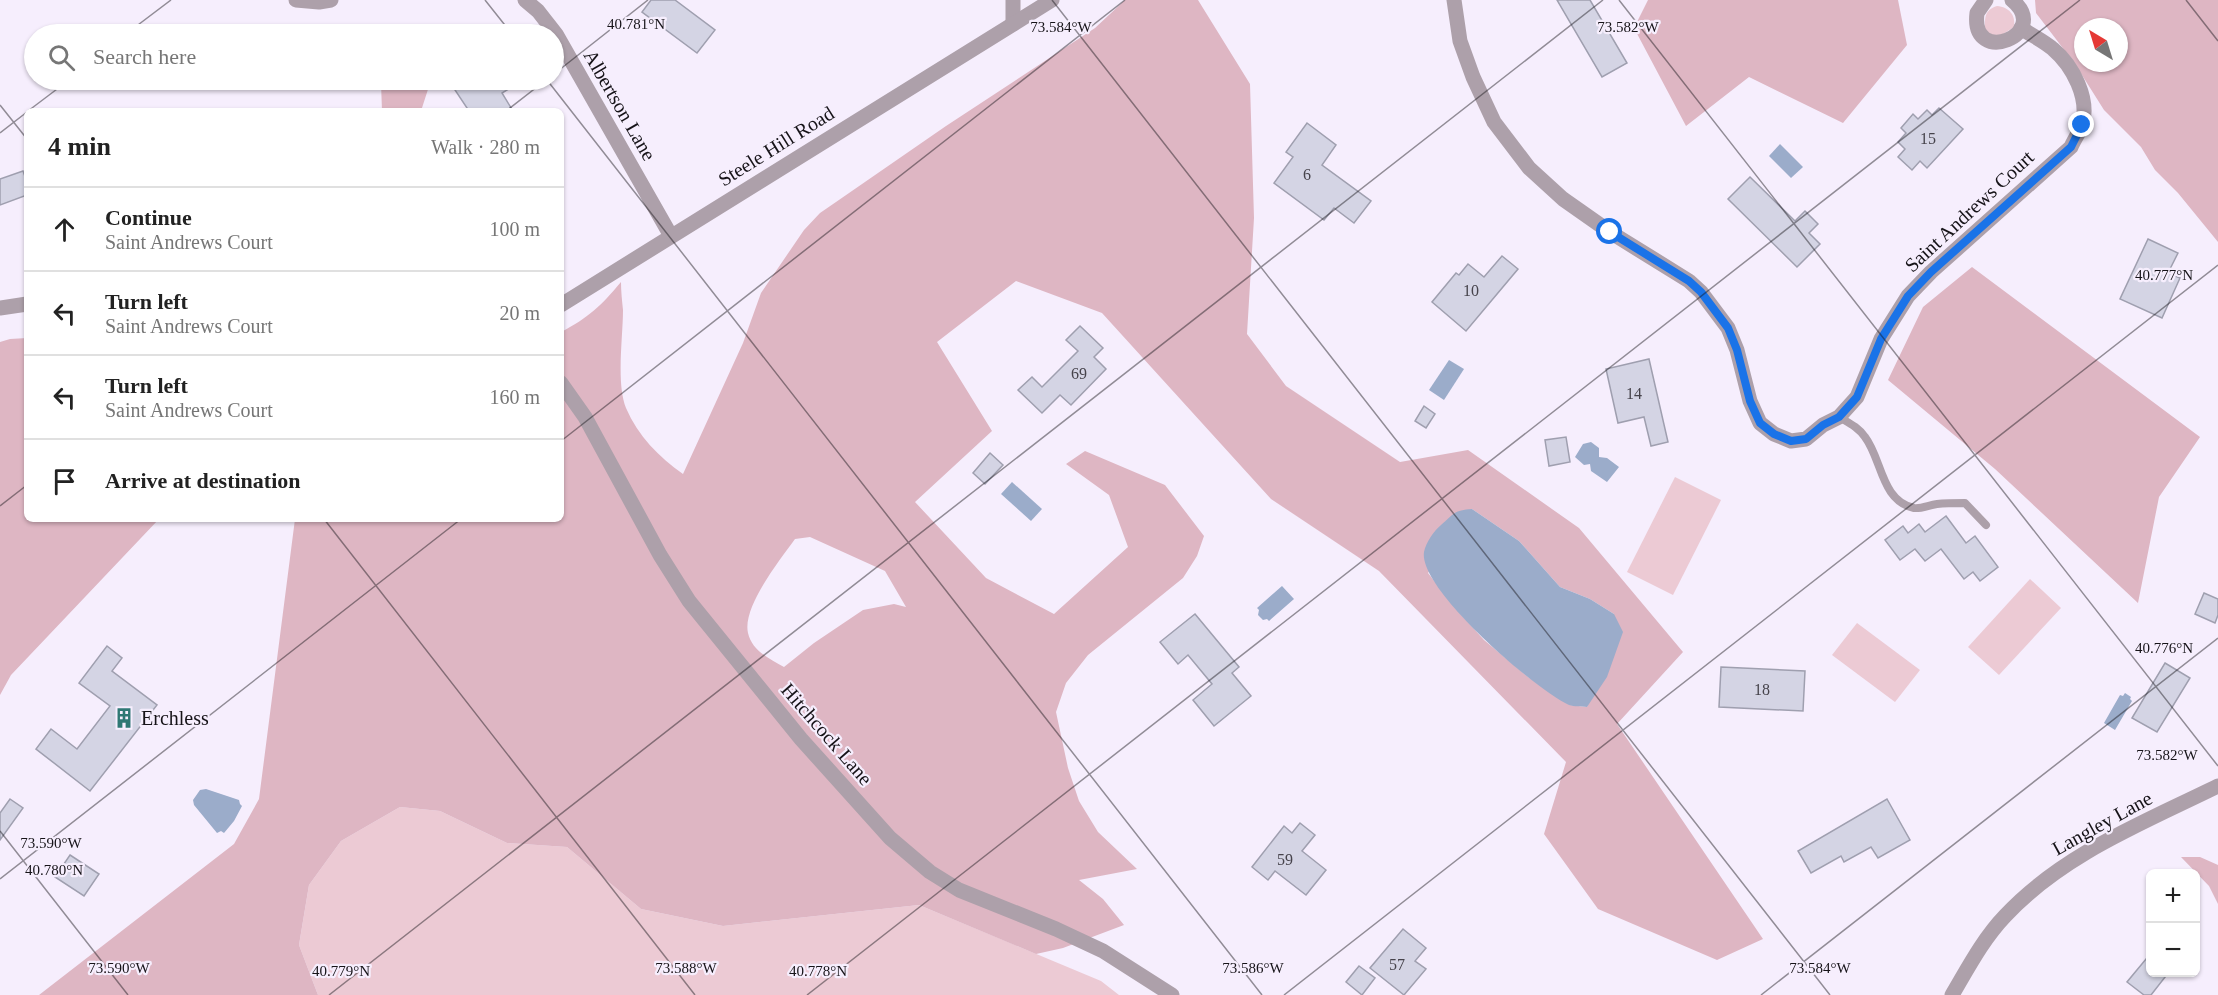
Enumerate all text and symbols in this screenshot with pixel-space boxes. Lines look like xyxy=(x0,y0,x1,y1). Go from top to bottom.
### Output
text: 40.781°N xyxy=(607,16,665,32)
north arrow xyxy=(2074,18,2128,72)
text: 73.584°W xyxy=(1030,19,1093,35)
text: 73.582°W xyxy=(1597,19,1660,35)
search box xyxy=(24,24,564,90)
icon: search xyxy=(45,41,78,74)
text: Search here xyxy=(93,44,196,69)
street label: Albertson Lane xyxy=(580,46,661,164)
street label: Steele Hill Road xyxy=(714,102,838,190)
route end xyxy=(2068,111,2094,137)
house number: 15 xyxy=(1920,130,1936,147)
text: 4 min xyxy=(48,132,111,161)
text: Walk · 280 m xyxy=(431,136,540,158)
street label: Saint Andrews Court xyxy=(1900,145,2038,276)
house number: 6 xyxy=(1303,166,1311,183)
text: Continue xyxy=(105,205,192,230)
icon: ahead xyxy=(48,213,81,246)
text: 100 m xyxy=(489,218,540,240)
route start xyxy=(1596,218,1622,244)
text: Saint Andrews Court xyxy=(105,231,273,253)
text: 40.777°N xyxy=(2135,267,2193,283)
house number: 10 xyxy=(1463,282,1479,299)
text: Turn left xyxy=(105,289,188,314)
icon: left xyxy=(48,297,81,330)
text: 20 m xyxy=(499,302,540,324)
text: Saint Andrews Court xyxy=(105,315,273,337)
house number: 69 xyxy=(1071,365,1087,382)
text: Turn left xyxy=(105,373,188,398)
icon: left xyxy=(48,381,81,414)
house number: 14 xyxy=(1626,385,1642,402)
text: 160 m xyxy=(489,386,540,408)
text: Saint Andrews Court xyxy=(105,399,273,421)
icon: arrive xyxy=(48,465,81,498)
text: Arrive at destination xyxy=(105,468,301,493)
text: 40.776°N xyxy=(2135,640,2193,656)
street label: Hitchcock Lane xyxy=(777,679,877,789)
house number: 18 xyxy=(1754,681,1770,698)
building icon: Erchless xyxy=(112,706,136,730)
place label: Erchless xyxy=(141,707,209,729)
text: 73.582°W xyxy=(2136,747,2199,763)
street label: Langley Lane xyxy=(2048,787,2156,860)
text: 73.590°W xyxy=(20,835,83,851)
house number: 59 xyxy=(1277,851,1293,868)
text: 40.780°N xyxy=(25,862,83,878)
map controls xyxy=(2146,869,2200,977)
button: + xyxy=(2146,869,2200,923)
button: − xyxy=(2146,923,2200,977)
house number: 57 xyxy=(1389,956,1405,973)
text: 73.590°W xyxy=(88,960,151,976)
text: 73.588°W xyxy=(655,960,718,976)
text: 73.586°W xyxy=(1222,960,1285,976)
text: 73.584°W xyxy=(1789,960,1852,976)
text: 40.779°N xyxy=(312,963,370,979)
text: 40.778°N xyxy=(789,963,847,979)

